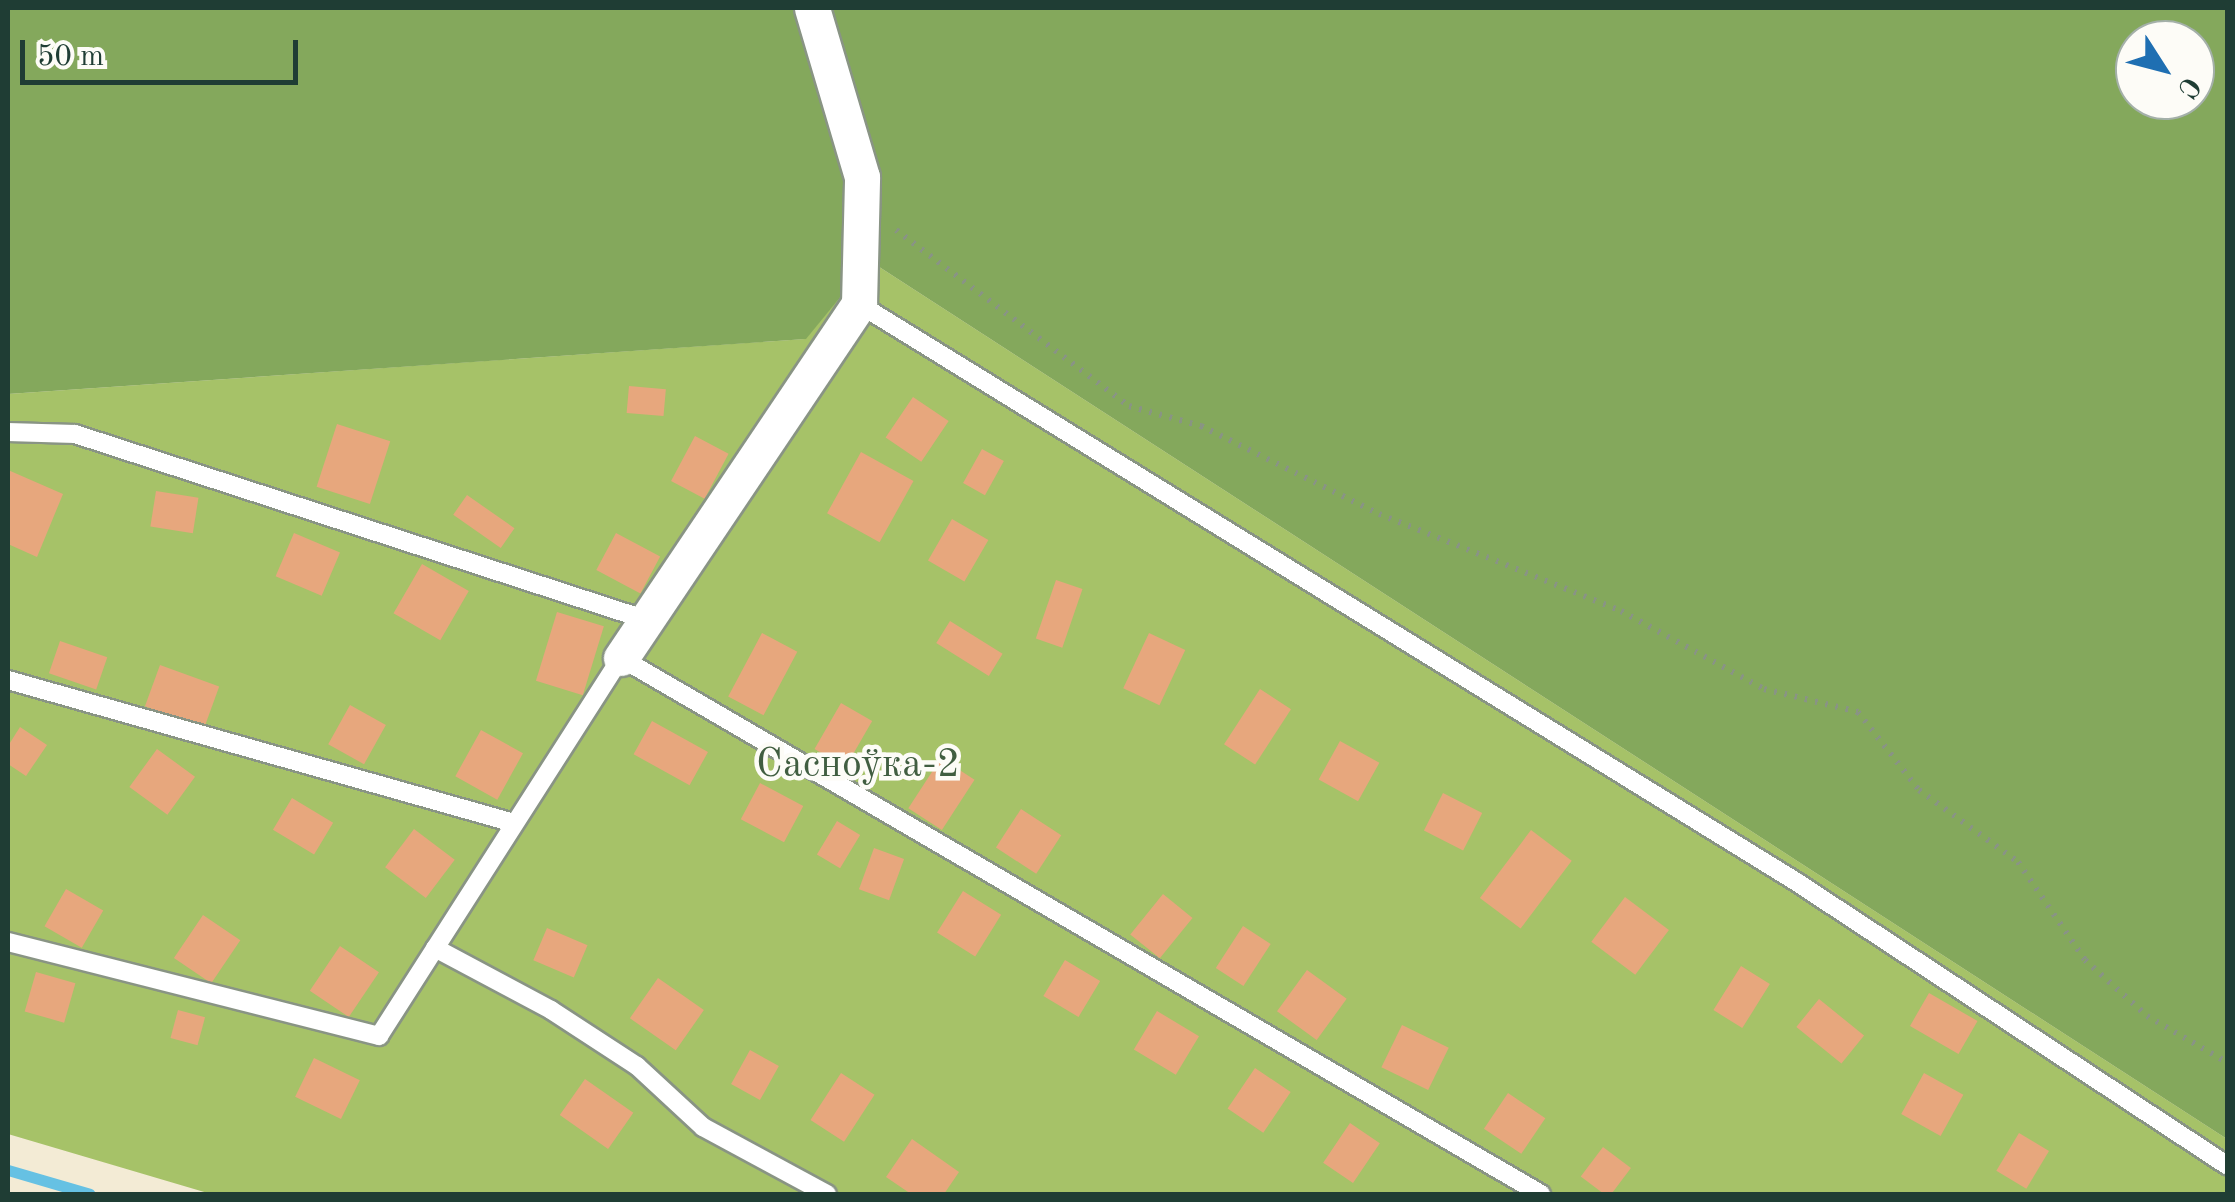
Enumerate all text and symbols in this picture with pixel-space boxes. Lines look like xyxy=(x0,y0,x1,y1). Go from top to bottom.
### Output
scale bar xyxy=(25,20,302,82)
north arrow xyxy=(2115,20,2215,120)
text: 50 m xyxy=(37,42,104,72)
text: С xyxy=(2171,71,2204,102)
park label: Сасноўка-2 xyxy=(756,742,960,790)

